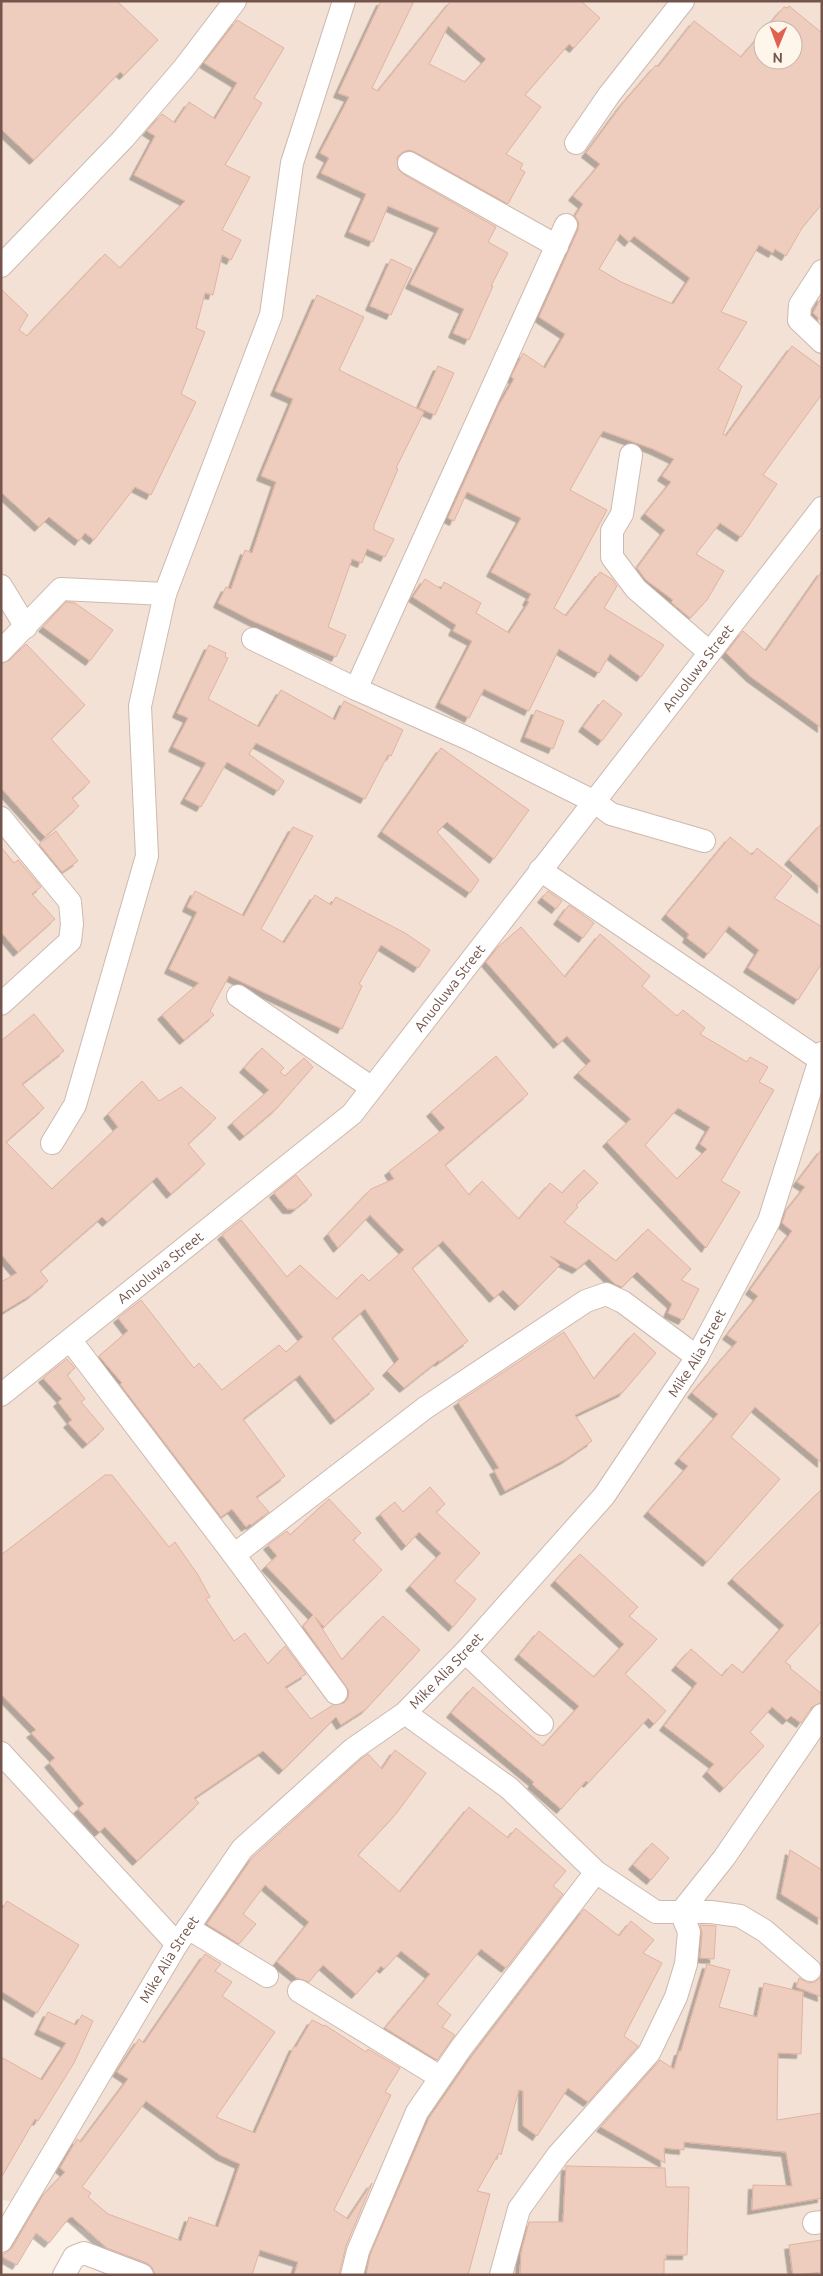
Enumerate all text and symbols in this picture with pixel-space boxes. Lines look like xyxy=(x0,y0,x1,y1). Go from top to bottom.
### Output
north arrow xyxy=(753,20,803,70)
text: N xyxy=(772,50,783,66)
street label: Anuoluwa Street xyxy=(659,621,737,715)
street label: Anuoluwa Street xyxy=(411,941,489,1035)
street label: Anuoluwa Street xyxy=(114,1228,207,1307)
street label: Mike Alia Street xyxy=(665,1306,729,1400)
street label: Mike Alia Street xyxy=(406,1629,487,1712)
street label: Mike Alia Street xyxy=(136,1912,202,2006)

